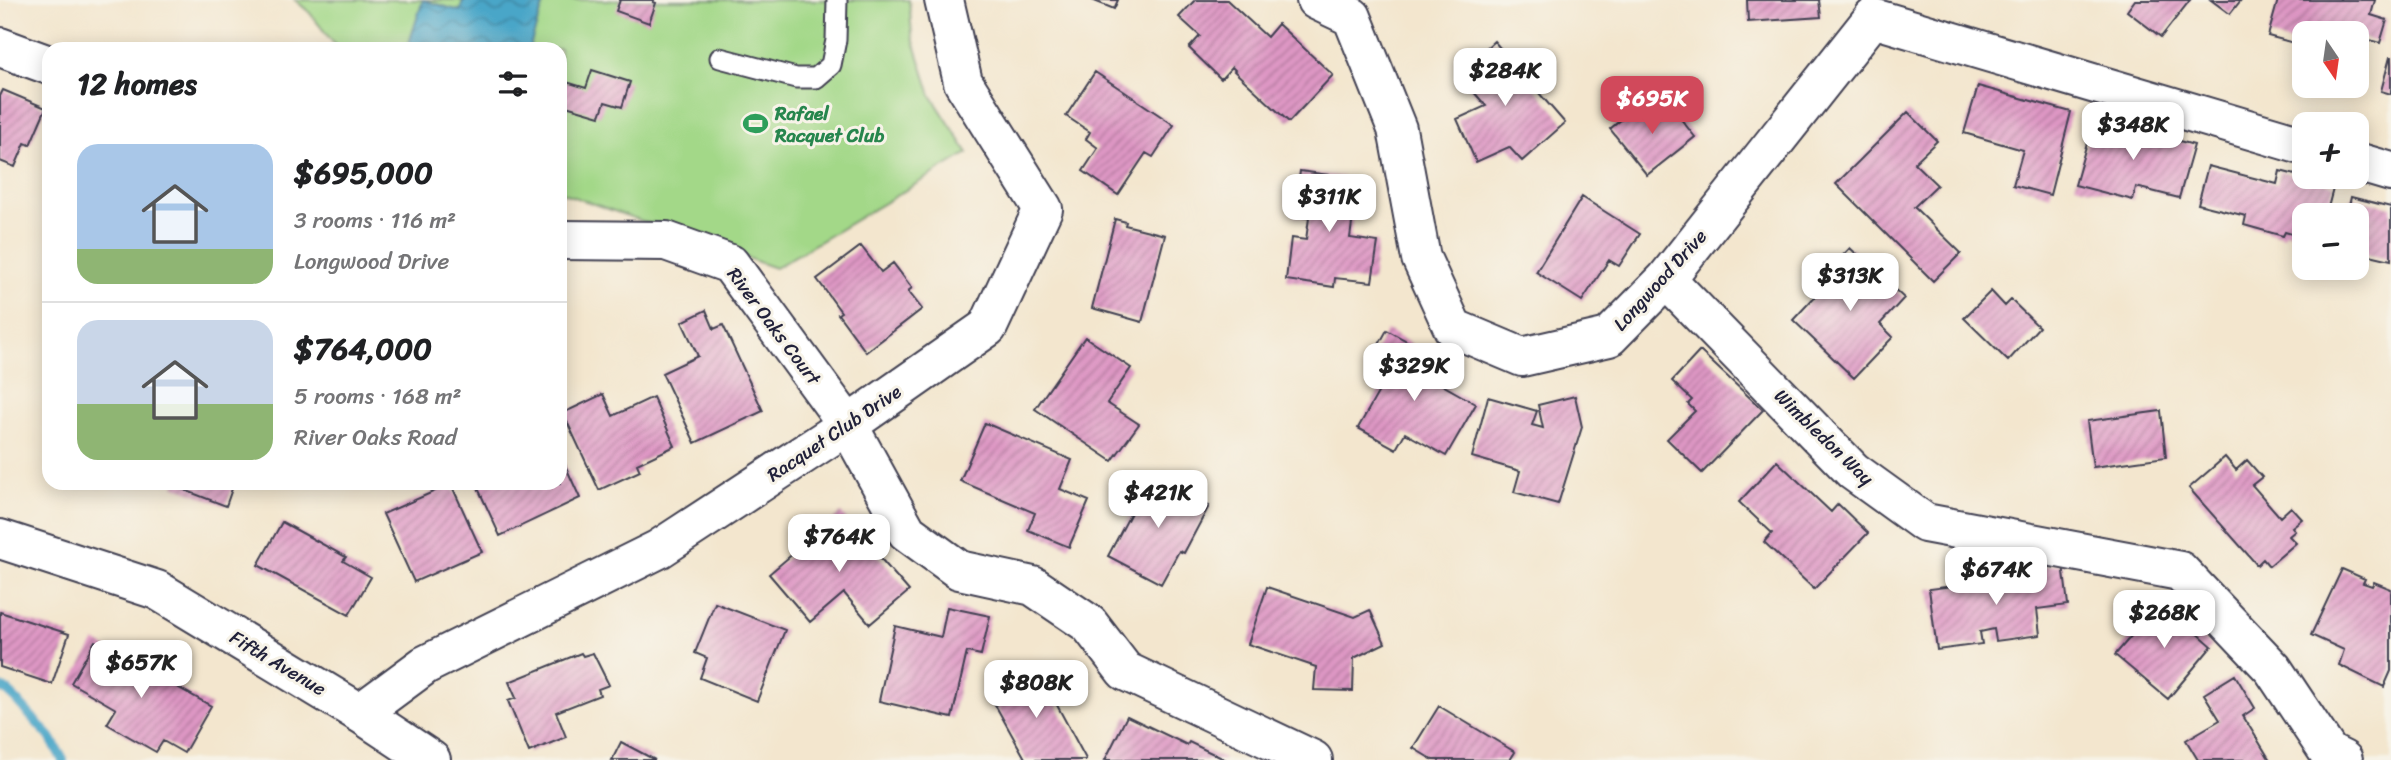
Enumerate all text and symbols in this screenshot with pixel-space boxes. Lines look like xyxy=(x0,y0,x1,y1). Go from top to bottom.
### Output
north arrow xyxy=(2292,21,2370,98)
map controls xyxy=(2292,21,2369,280)
pin: $284K xyxy=(1456,48,1554,108)
text: $284K xyxy=(1470,50,1540,91)
text: 12 homes xyxy=(77,57,197,111)
icon: filters xyxy=(494,65,532,103)
pin: $695K xyxy=(1603,76,1701,136)
text: $695K xyxy=(1617,78,1687,119)
place label: Rafael Racquet Club xyxy=(774,97,884,152)
pin: $348K xyxy=(2084,102,2182,162)
text: $348K xyxy=(2098,104,2168,145)
sports icon: Rafael Racquet Club xyxy=(741,110,769,138)
button: + xyxy=(2292,112,2369,189)
text: $695,000 xyxy=(294,146,433,200)
icon: home xyxy=(133,172,217,256)
pin: $311K xyxy=(1280,174,1378,234)
text: $311K xyxy=(1298,176,1360,217)
text: 3 rooms · 116 m² xyxy=(294,200,456,241)
button: − xyxy=(2292,203,2369,280)
street label: Longwood Drive xyxy=(1605,221,1715,339)
text: Longwood Drive xyxy=(294,241,449,282)
pin: $313K xyxy=(1801,254,1899,313)
text: $313K xyxy=(1818,255,1882,296)
street label: River Oaks Court xyxy=(718,260,830,393)
text: $764,000 xyxy=(294,322,432,376)
pin: $329K xyxy=(1365,344,1463,403)
text: $329K xyxy=(1379,345,1449,386)
icon: home xyxy=(133,348,217,432)
text: 5 rooms · 168 m² xyxy=(294,376,462,417)
street label: Racquet Club Drive xyxy=(760,376,908,490)
street label: Wimbledon Way xyxy=(1766,381,1882,494)
text: River Oaks Road xyxy=(294,417,457,458)
pin: $421K xyxy=(1109,470,1207,530)
text: $421K xyxy=(1125,472,1191,513)
pin: $764K xyxy=(790,514,888,574)
text: $764K xyxy=(804,516,874,557)
pin: $674K xyxy=(1947,548,2045,607)
text: $674K xyxy=(1961,549,2031,590)
pin: $268K xyxy=(2115,590,2213,650)
text: $268K xyxy=(2129,592,2199,633)
street label: Fifth Avenue xyxy=(223,621,333,705)
pin: $657K xyxy=(92,640,190,700)
text: $657K xyxy=(106,642,176,683)
pin: $808K xyxy=(987,660,1085,720)
text: $808K xyxy=(1000,662,1072,703)

